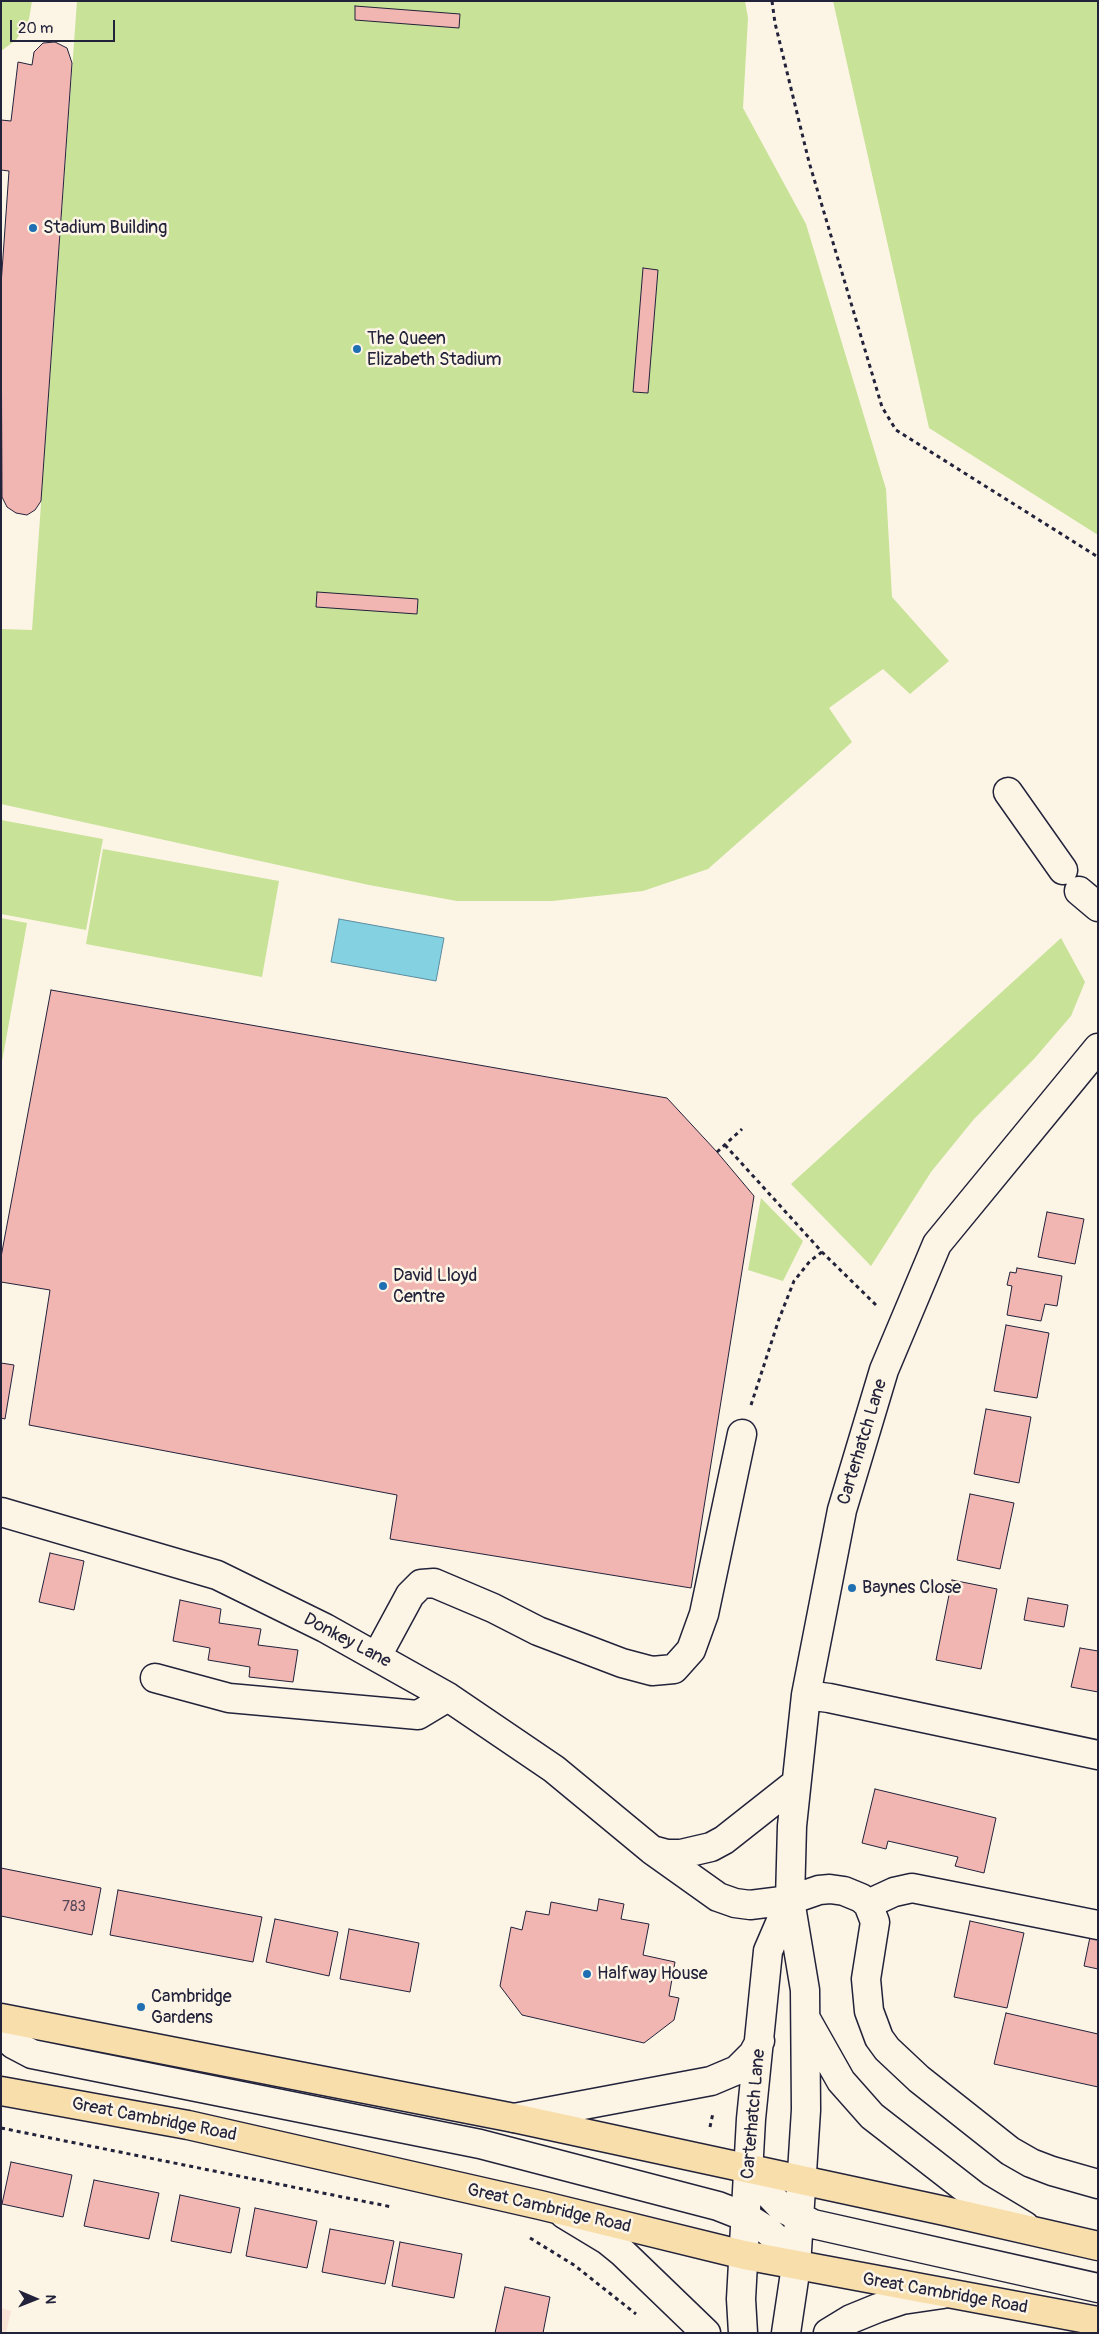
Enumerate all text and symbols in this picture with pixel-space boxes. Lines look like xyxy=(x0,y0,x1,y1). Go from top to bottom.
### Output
scale bar xyxy=(12,10,118,42)
text: 20 m xyxy=(18,19,53,38)
place label: Stadium Building xyxy=(43,217,167,239)
marker: Stadium Building xyxy=(27,222,39,234)
place label: The Queen Elizabeth Stadium xyxy=(367,328,502,370)
marker: The Queen Elizabeth Stadium xyxy=(351,343,363,355)
place label: David Lloyd Centre xyxy=(393,1265,477,1308)
marker: David Lloyd Centre xyxy=(377,1280,389,1292)
street label: Carterhatch Lane xyxy=(834,1376,892,1508)
place label: Baynes Close xyxy=(862,1577,961,1599)
marker: Baynes Close xyxy=(846,1582,858,1594)
street label: Donkey Lane xyxy=(300,1609,394,1673)
house number: 783 xyxy=(62,1898,86,1916)
place label: Halfway House xyxy=(597,1963,708,1985)
marker: Halfway House xyxy=(581,1968,593,1980)
place label: Cambridge Gardens xyxy=(151,1986,232,2028)
marker: Cambridge Gardens xyxy=(135,2001,147,2013)
street label: Carterhatch Lane xyxy=(738,2048,770,2180)
street label: Great Cambridge Road xyxy=(70,2093,238,2147)
street label: Great Cambridge Road xyxy=(465,2180,633,2238)
street label: Great Cambridge Road xyxy=(861,2269,1029,2319)
north arrow xyxy=(10,2274,60,2324)
text: N xyxy=(42,2294,59,2304)

